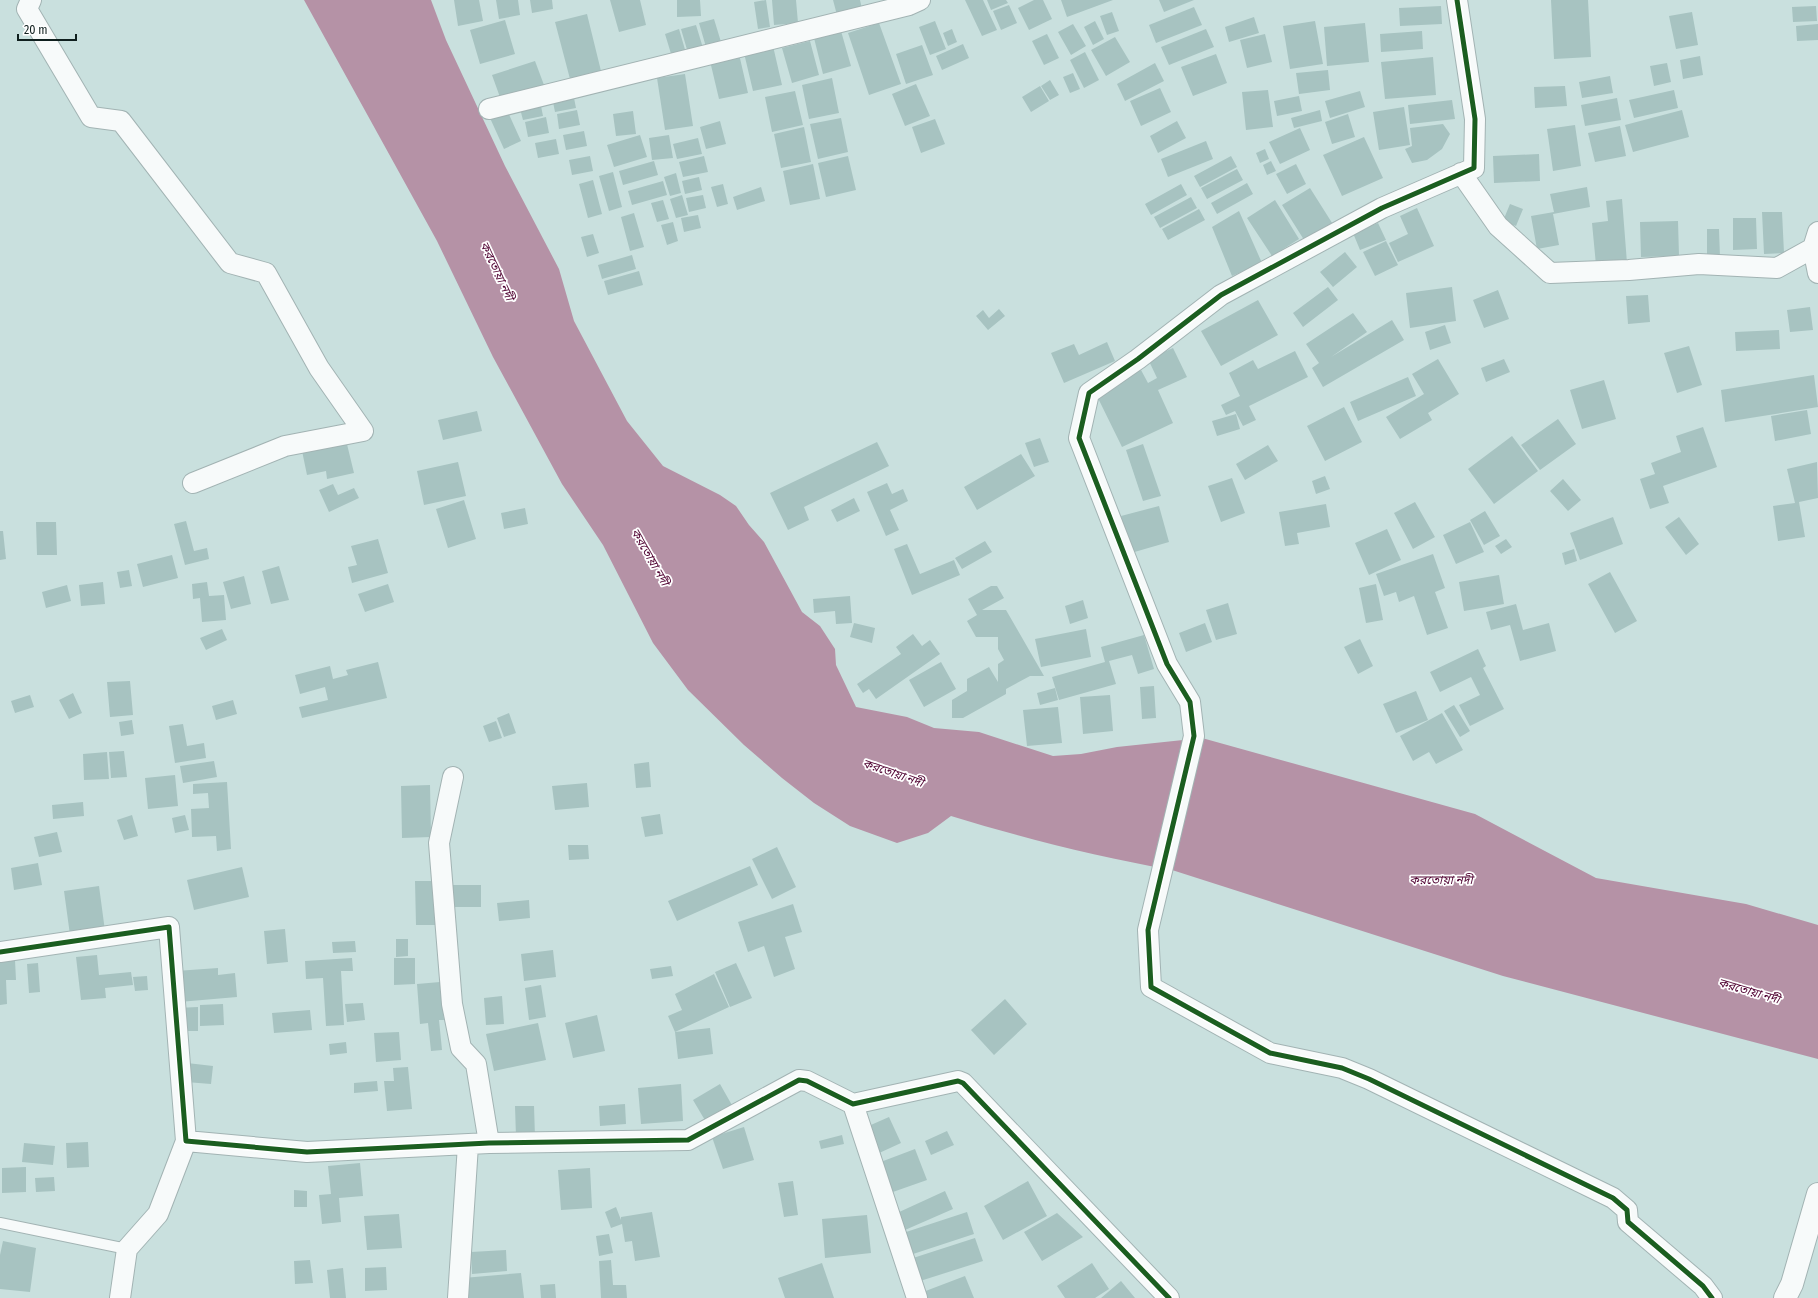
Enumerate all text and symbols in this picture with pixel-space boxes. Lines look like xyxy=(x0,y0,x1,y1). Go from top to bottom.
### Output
scale bar xyxy=(18,16,76,42)
text: 20 m xyxy=(24,23,48,37)
water label: করতোয়া নদী xyxy=(477,239,518,305)
water label: করতোয়া নদী xyxy=(628,526,673,590)
water label: করতোয়া নদী xyxy=(861,756,928,791)
water label: করতোয়া নদী xyxy=(1409,873,1475,887)
water label: করতোয়া নদী xyxy=(1717,976,1784,1007)

